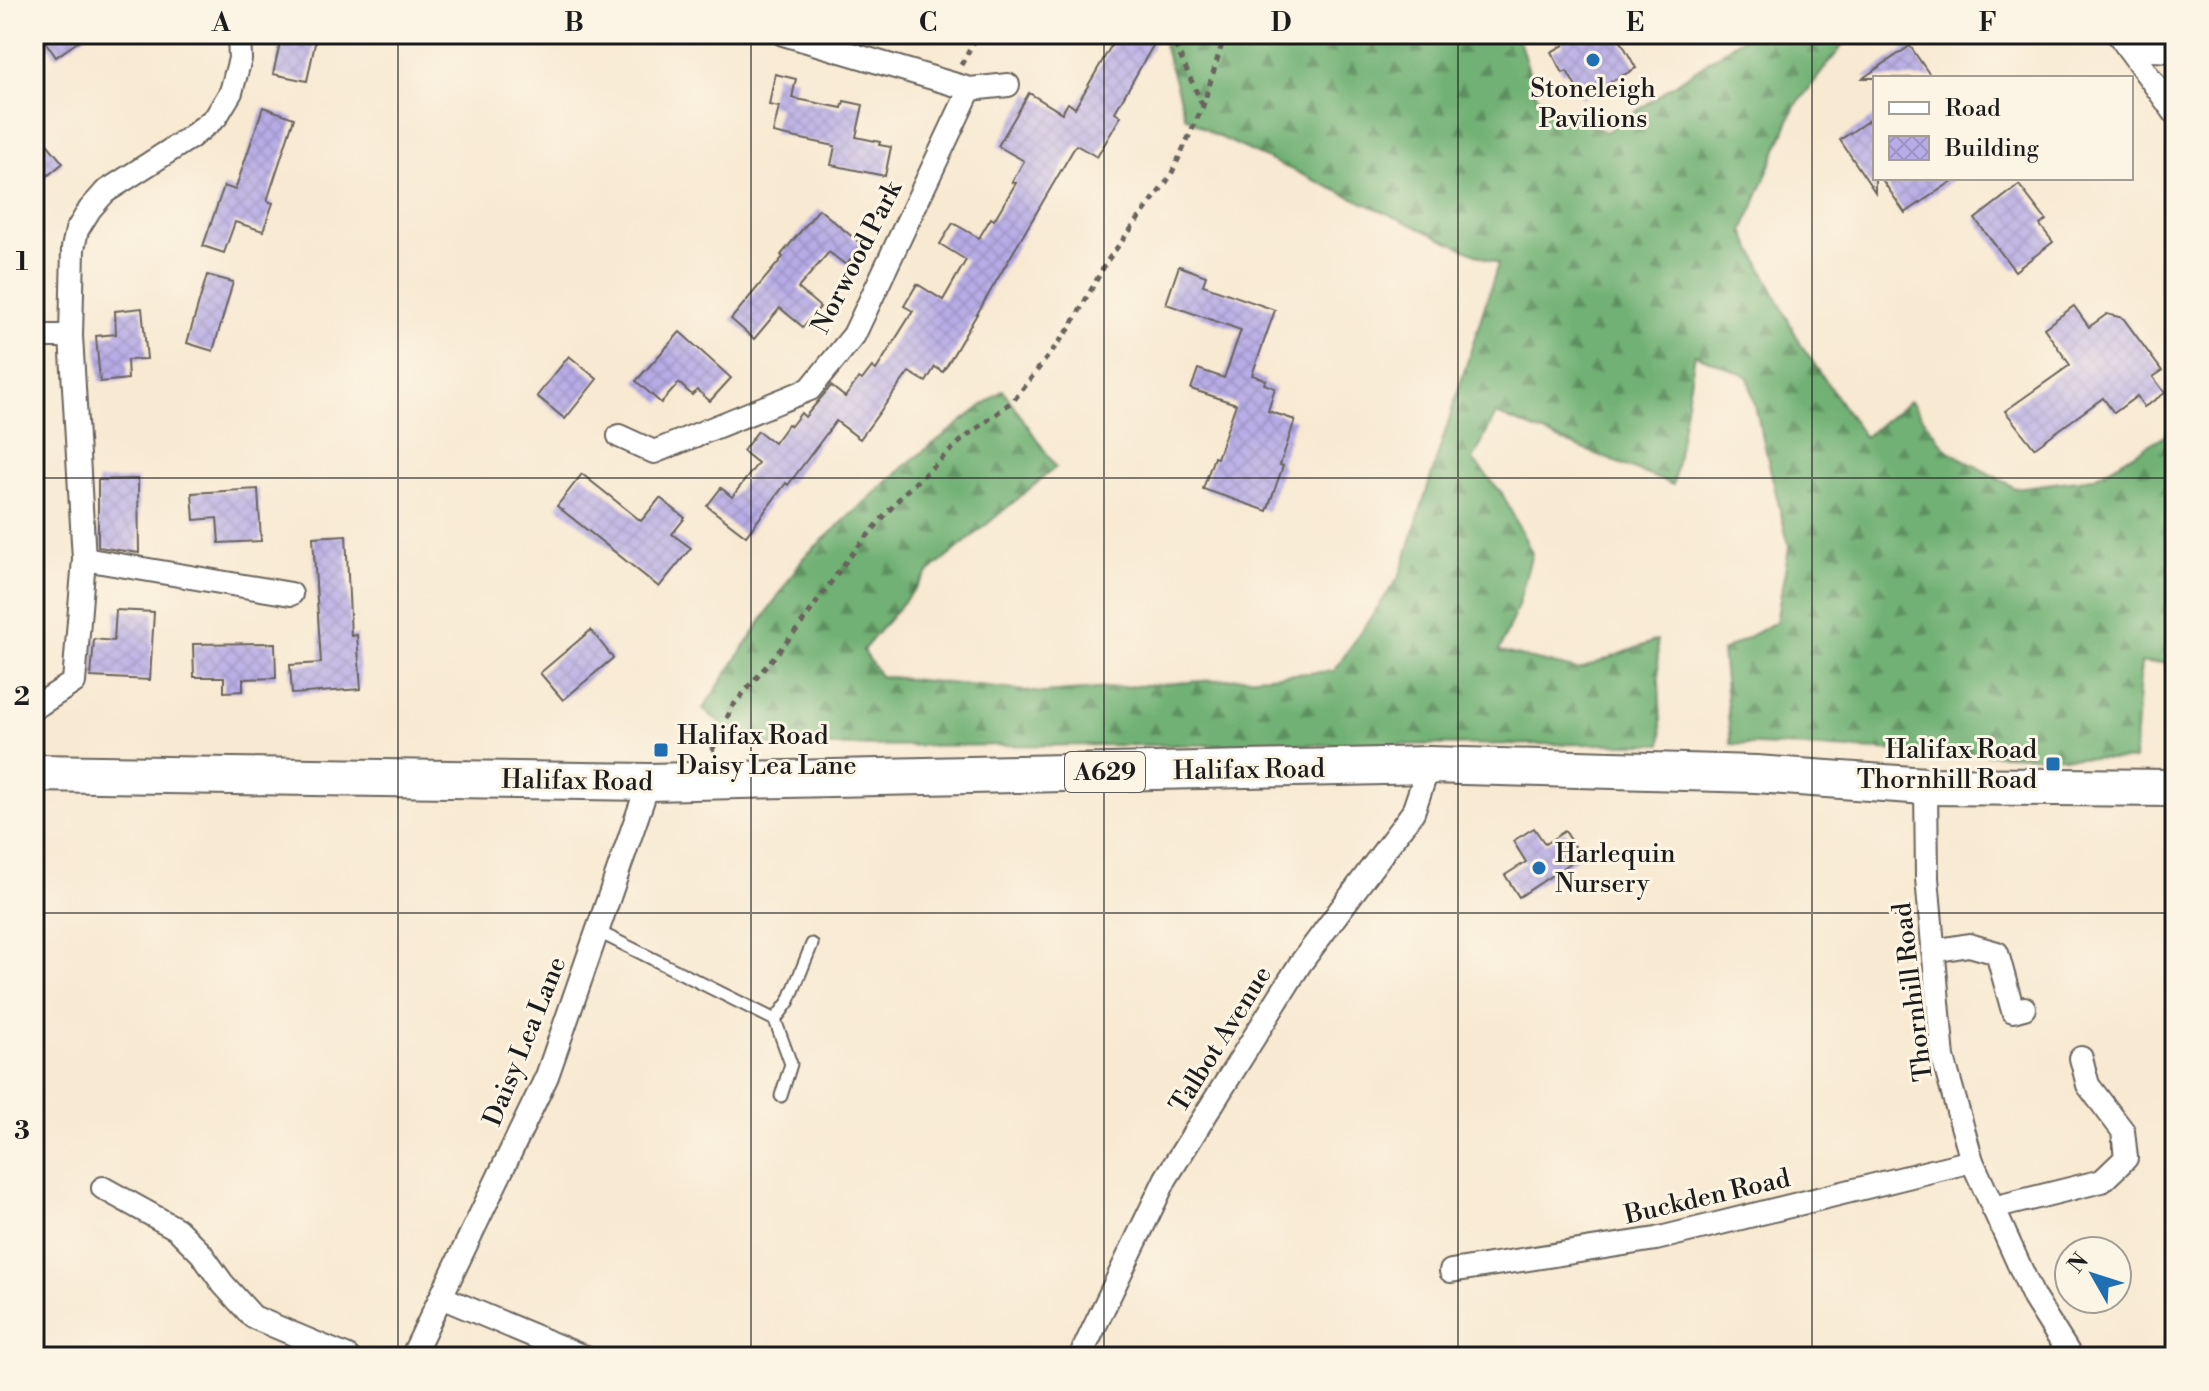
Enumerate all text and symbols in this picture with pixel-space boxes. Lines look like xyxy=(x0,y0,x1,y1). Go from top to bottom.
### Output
text: A xyxy=(211,7,231,39)
text: B xyxy=(564,7,584,39)
text: C xyxy=(919,7,937,39)
text: D xyxy=(1271,7,1291,39)
text: E xyxy=(1626,7,1644,39)
text: F xyxy=(1979,7,1997,39)
marker: Stoneleigh Pavilions xyxy=(1584,51,1602,69)
place label: Stoneleigh Pavilions xyxy=(1530,73,1656,135)
legend xyxy=(1873,76,2133,180)
text: Road xyxy=(1945,94,2001,124)
text: Building xyxy=(1944,134,2039,164)
street label: Norwood Park xyxy=(805,175,910,339)
text: 1 xyxy=(16,246,29,278)
text: 2 xyxy=(14,681,30,713)
place label: Halifax Road Daisy Lea Lane xyxy=(677,720,857,782)
place label: Halifax Road Thornhill Road xyxy=(1857,734,2037,796)
marker: Halifax Road Daisy Lea Lane xyxy=(652,741,670,759)
road number: A629 xyxy=(1065,752,1145,792)
street label: Halifax Road xyxy=(1173,753,1325,787)
marker: Halifax Road Thornhill Road xyxy=(2044,755,2062,773)
street label: Halifax Road xyxy=(501,764,653,798)
place label: Harlequin Nursery xyxy=(1555,838,1676,900)
marker: Harlequin Nursery xyxy=(1530,859,1548,877)
street label: Thornhill Road xyxy=(1886,900,1940,1083)
street label: Daisy Lea Lane xyxy=(476,952,573,1131)
street label: Talbot Avenue xyxy=(1163,960,1279,1119)
text: 3 xyxy=(14,1115,30,1147)
street label: Buckden Road xyxy=(1620,1162,1793,1232)
north arrow xyxy=(2053,1235,2133,1315)
text: N xyxy=(2063,1248,2095,1279)

